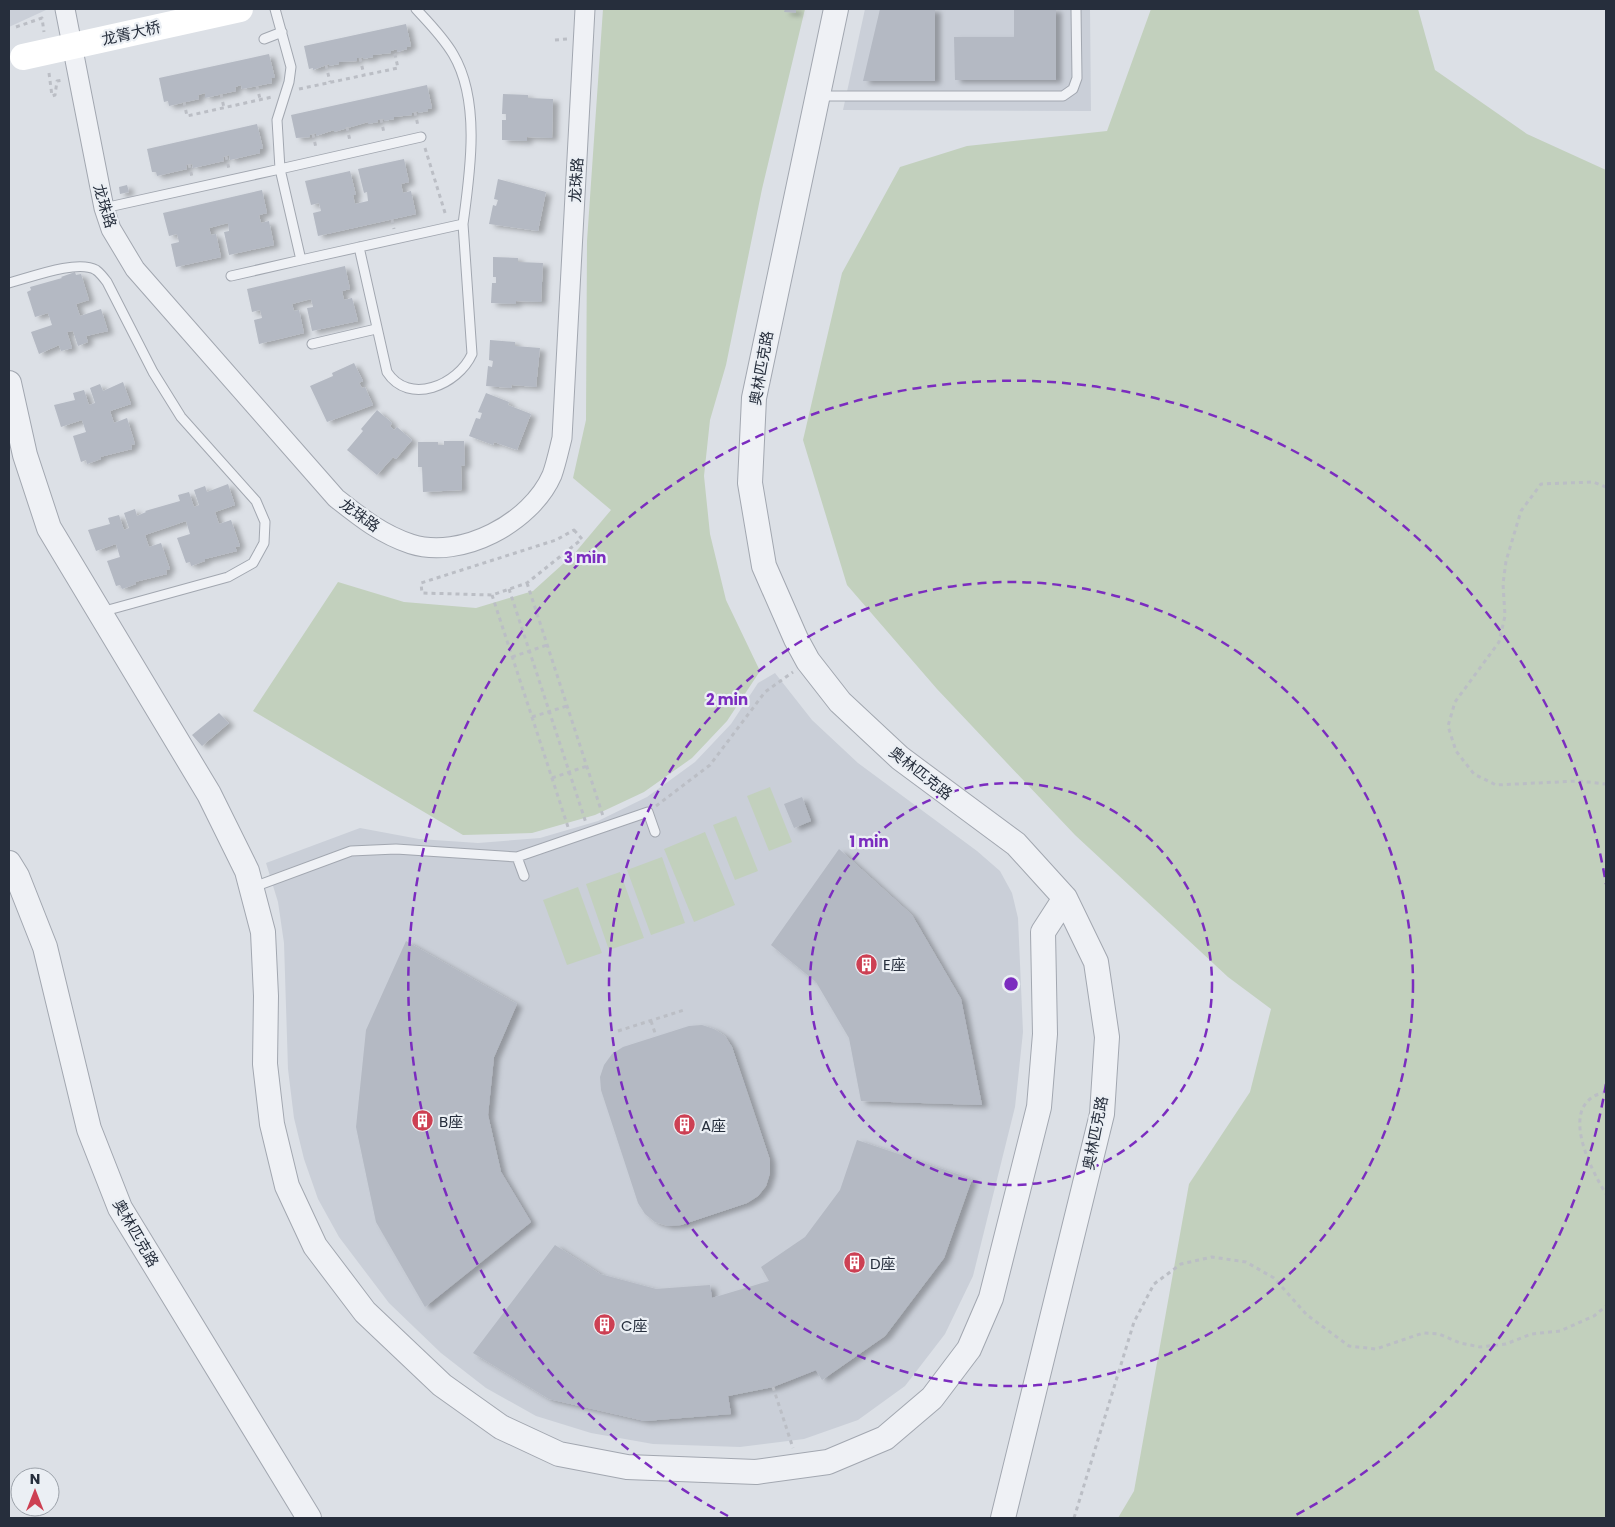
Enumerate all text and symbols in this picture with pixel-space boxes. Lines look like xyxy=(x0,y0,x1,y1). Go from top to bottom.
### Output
street label: 龙箐大桥 xyxy=(99,16,163,50)
street label: 龙珠路 xyxy=(564,157,588,203)
street label: 龙珠路 xyxy=(88,181,122,231)
street label: 奥林匹克路 xyxy=(744,329,778,407)
street label: 龙珠路 xyxy=(336,493,384,537)
text: 3 min xyxy=(564,547,606,568)
text: 2 min xyxy=(706,689,748,710)
street label: 奥林匹克路 xyxy=(885,742,957,804)
text: 1 min xyxy=(849,831,889,852)
building icon: E座 xyxy=(855,952,879,976)
place label: E座 xyxy=(883,954,906,975)
centre of rings xyxy=(1002,975,1020,993)
street label: 奥林匹克路 xyxy=(1078,1094,1112,1172)
building icon: B座 xyxy=(411,1109,435,1133)
place label: B座 xyxy=(439,1111,463,1132)
building icon: A座 xyxy=(673,1113,697,1137)
place label: A座 xyxy=(701,1115,726,1136)
street label: 奥林匹克路 xyxy=(108,1195,164,1271)
building icon: D座 xyxy=(842,1251,866,1275)
place label: D座 xyxy=(870,1253,896,1274)
building icon: C座 xyxy=(593,1313,617,1337)
place label: C座 xyxy=(621,1315,648,1336)
north arrow xyxy=(10,1467,60,1517)
text: N xyxy=(30,1469,40,1489)

